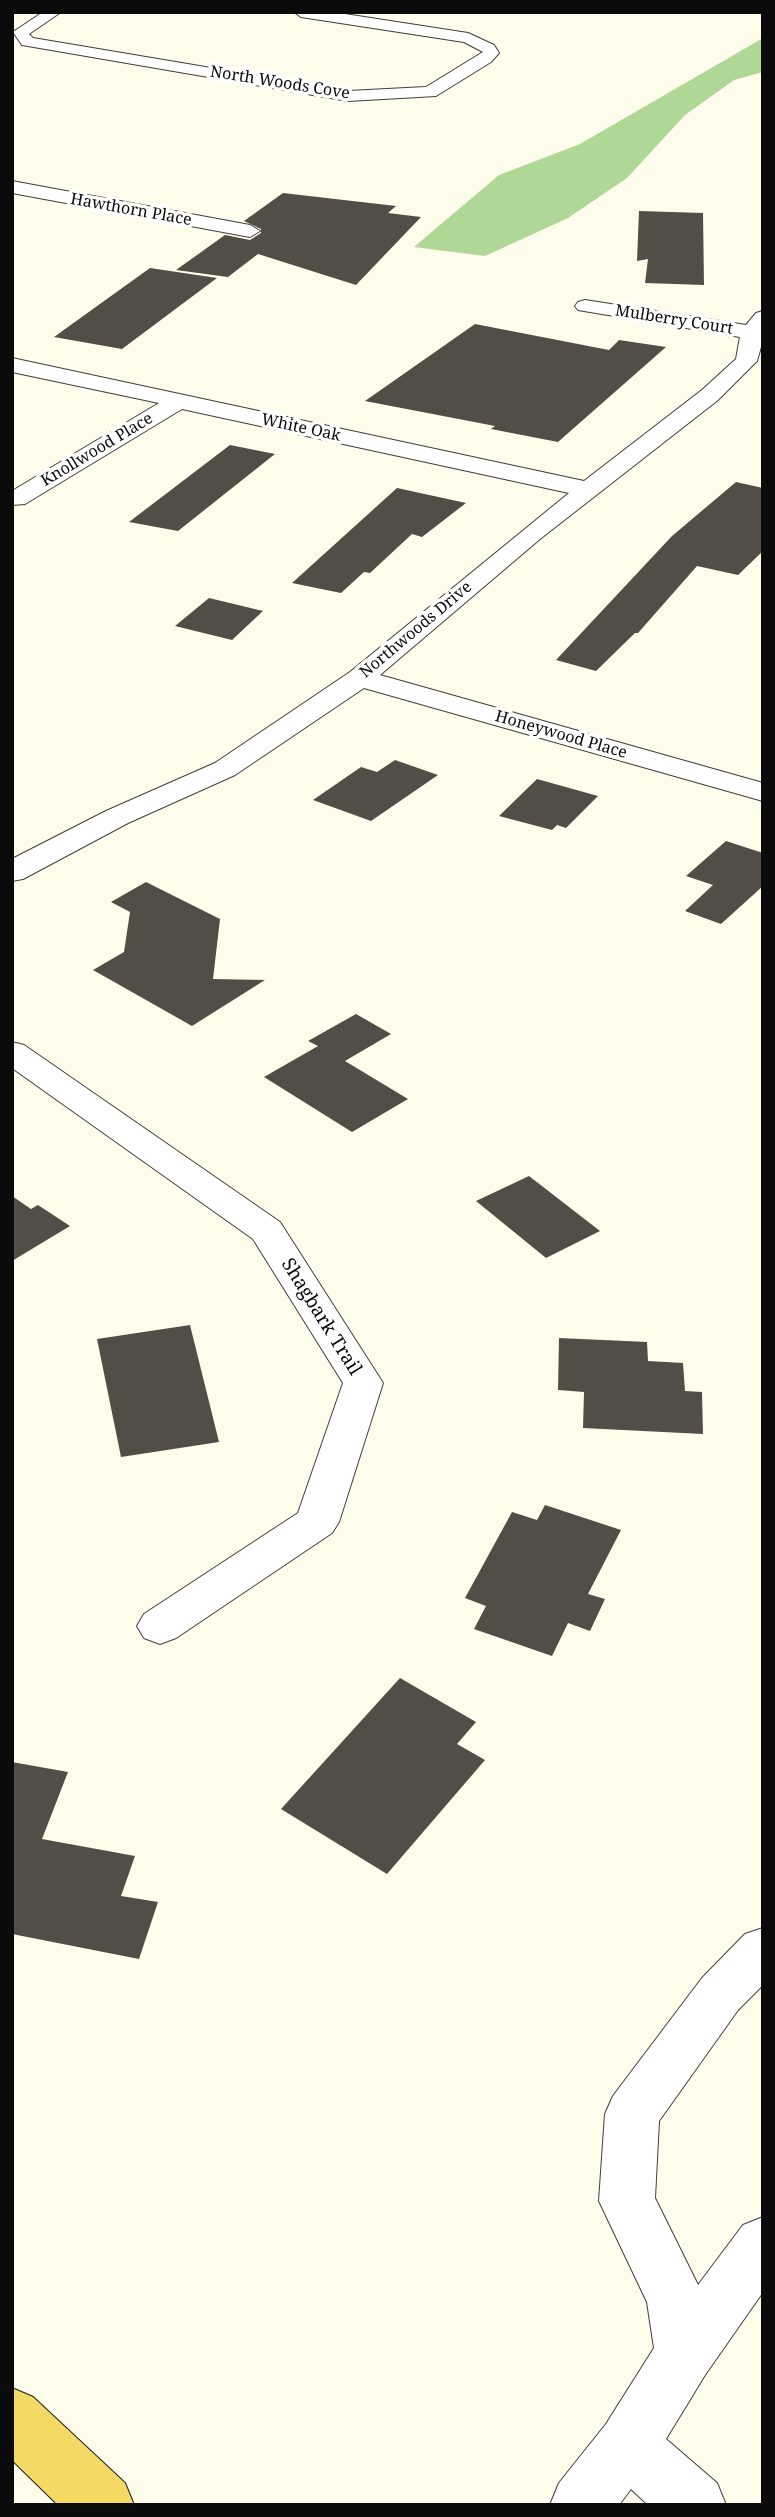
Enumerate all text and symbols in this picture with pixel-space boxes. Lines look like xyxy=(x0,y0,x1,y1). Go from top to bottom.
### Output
street label: North Woods Cove xyxy=(209,62,351,104)
street label: Hawthorn Place xyxy=(69,190,193,230)
street label: Mulberry Court xyxy=(614,301,734,339)
street label: Knollwood Place xyxy=(38,409,156,491)
street label: White Oak xyxy=(260,410,342,446)
street label: Northwoods Drive xyxy=(356,578,476,682)
street label: Honeywood Place xyxy=(493,707,629,763)
street label: Shagbark Trail xyxy=(276,1254,366,1380)

